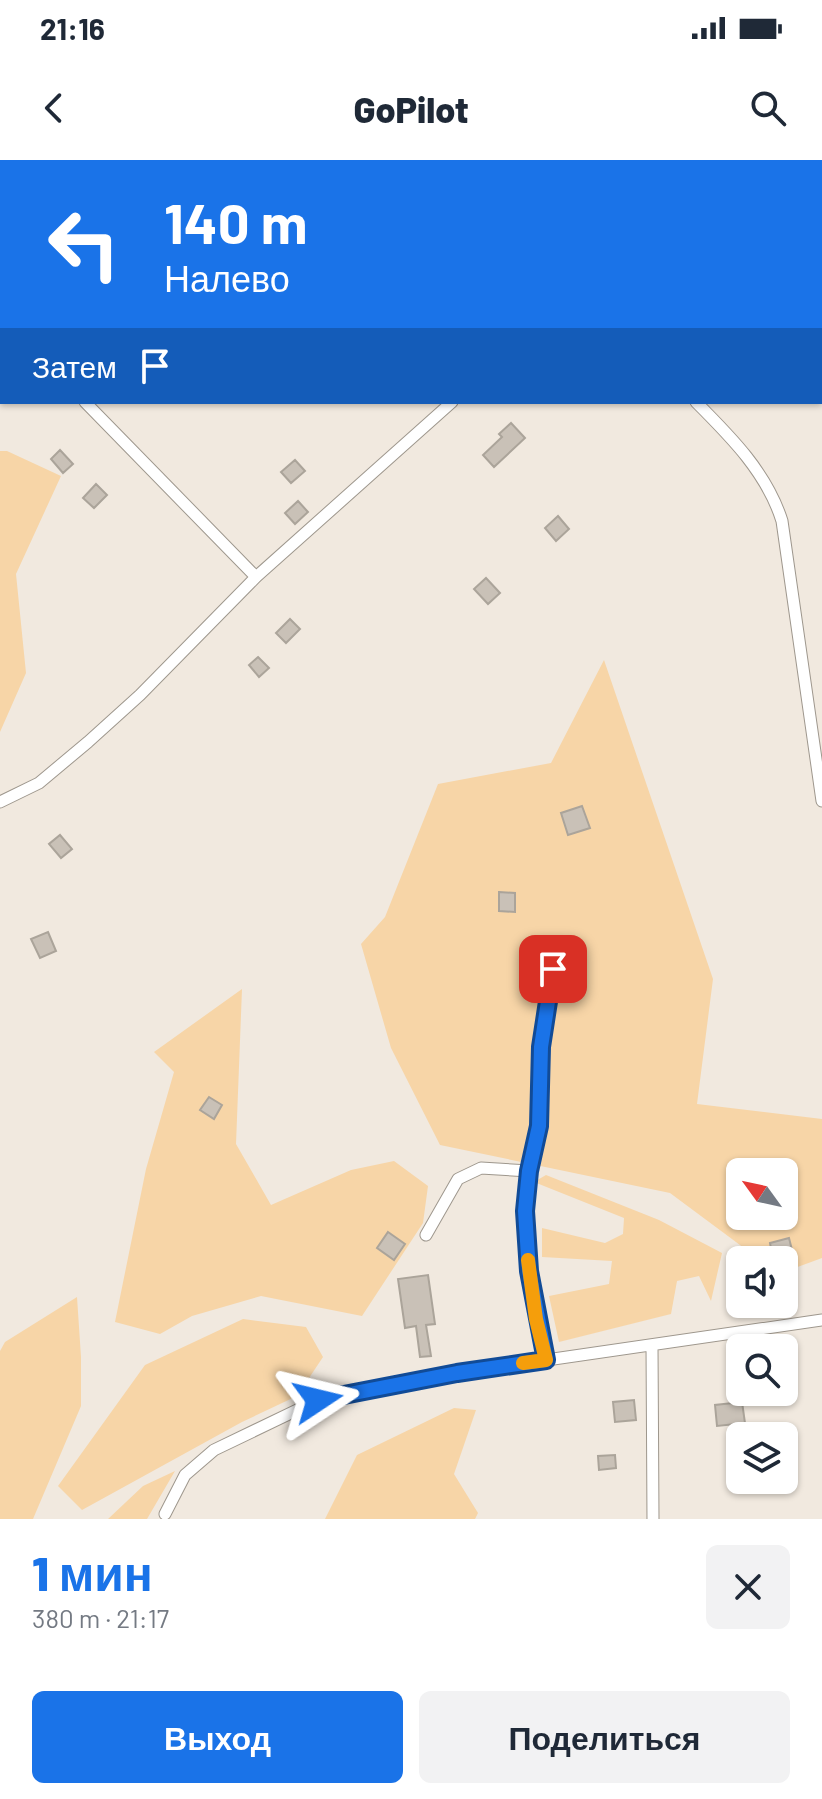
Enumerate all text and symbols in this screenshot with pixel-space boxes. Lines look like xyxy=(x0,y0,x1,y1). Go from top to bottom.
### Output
text: 21:16 xyxy=(40,10,105,46)
icon: back xyxy=(32,86,76,130)
icon: search xyxy=(746,86,790,130)
text: GoPilot xyxy=(353,87,469,130)
text: 140 m xyxy=(164,188,308,255)
icon: left xyxy=(32,192,136,296)
text: Налево xyxy=(164,256,290,299)
icon: arrive xyxy=(133,344,177,388)
text: Затем xyxy=(32,348,117,384)
pin xyxy=(519,935,587,1003)
icon: arrive xyxy=(531,947,575,991)
north arrow xyxy=(726,1158,798,1230)
map controls xyxy=(726,1158,798,1494)
button: sound xyxy=(726,1246,798,1318)
button: search xyxy=(726,1334,798,1406)
position arrow xyxy=(276,1358,360,1442)
button: layers xyxy=(726,1422,798,1494)
text: 1 мин xyxy=(32,1543,153,1601)
button: close xyxy=(706,1545,790,1629)
text: 380 m · 21:17 xyxy=(32,1602,169,1633)
button: Выход xyxy=(32,1691,403,1783)
button: Поделиться xyxy=(419,1691,790,1783)

